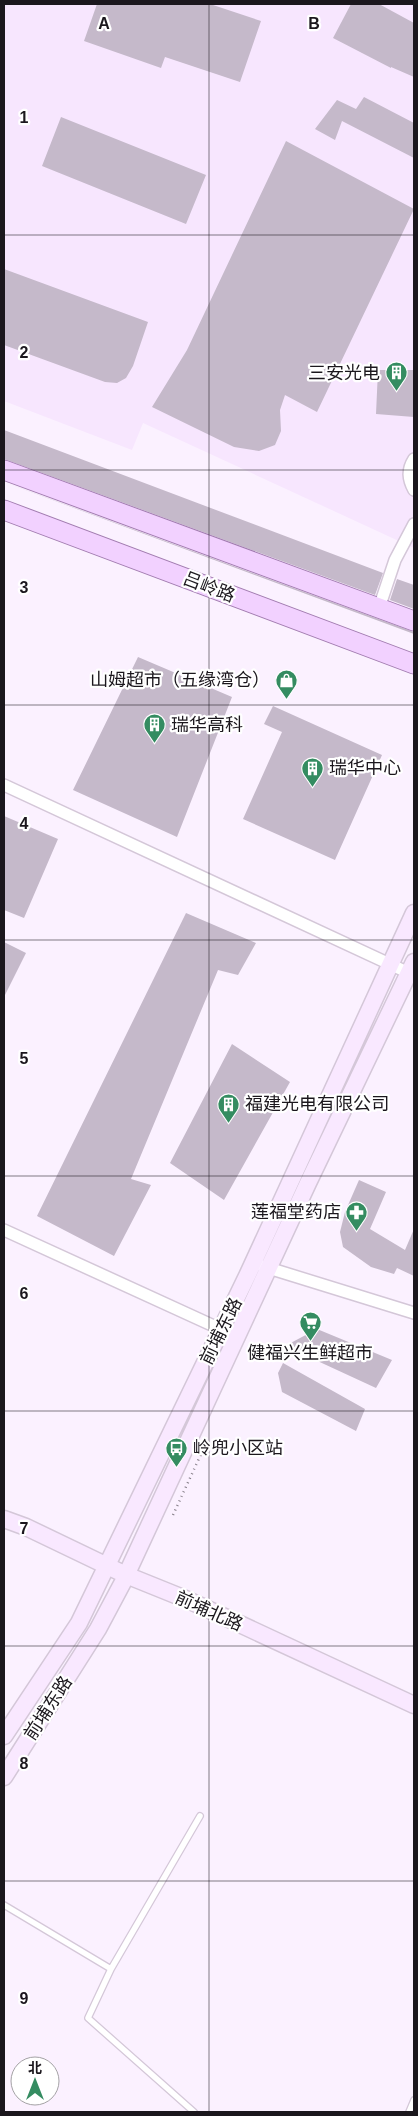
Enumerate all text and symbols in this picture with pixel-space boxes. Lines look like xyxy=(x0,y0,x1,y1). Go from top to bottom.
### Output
text: A xyxy=(98,15,110,32)
text: B xyxy=(308,15,320,32)
text: 1 xyxy=(20,109,29,126)
text: 2 xyxy=(20,344,29,361)
building icon: 三安光电 xyxy=(384,361,408,392)
place label: 三安光电 xyxy=(308,363,380,383)
street label: 吕岭路 xyxy=(180,568,238,606)
text: 3 xyxy=(20,579,29,596)
shop icon: 山姆超市（五缘湾仓） xyxy=(274,668,298,699)
place label: 山姆超市（五缘湾仓） xyxy=(90,670,270,690)
building icon: 瑞华高科 xyxy=(143,713,167,744)
place label: 瑞华高科 xyxy=(171,715,243,735)
building icon: 瑞华中心 xyxy=(301,756,325,787)
place label: 瑞华中心 xyxy=(329,758,401,778)
text: 4 xyxy=(20,815,29,832)
text: 5 xyxy=(20,1050,29,1067)
building icon: 福建光电有限公司 xyxy=(217,1092,241,1123)
place label: 福建光电有限公司 xyxy=(245,1094,389,1114)
pharmacy icon: 莲福堂药店 xyxy=(345,1200,369,1231)
place label: 莲福堂药店 xyxy=(251,1202,341,1222)
text: 6 xyxy=(20,1285,29,1302)
street label: 前埔东路 xyxy=(196,1294,246,1368)
supermarket icon: 健福兴生鲜超市 xyxy=(298,1311,322,1342)
place label: 健福兴生鲜超市 xyxy=(247,1343,373,1363)
bus stop icon: 岭兜小区站 xyxy=(165,1436,189,1467)
place label: 岭兜小区站 xyxy=(193,1438,283,1458)
text: 7 xyxy=(20,1520,29,1537)
street label: 前埔北路 xyxy=(172,1587,246,1635)
street label: 前埔东路 xyxy=(20,1672,76,1744)
text: 8 xyxy=(20,1755,29,1772)
text: 9 xyxy=(20,1990,29,2007)
north arrow xyxy=(10,2056,60,2106)
text: 北 xyxy=(28,2060,42,2076)

